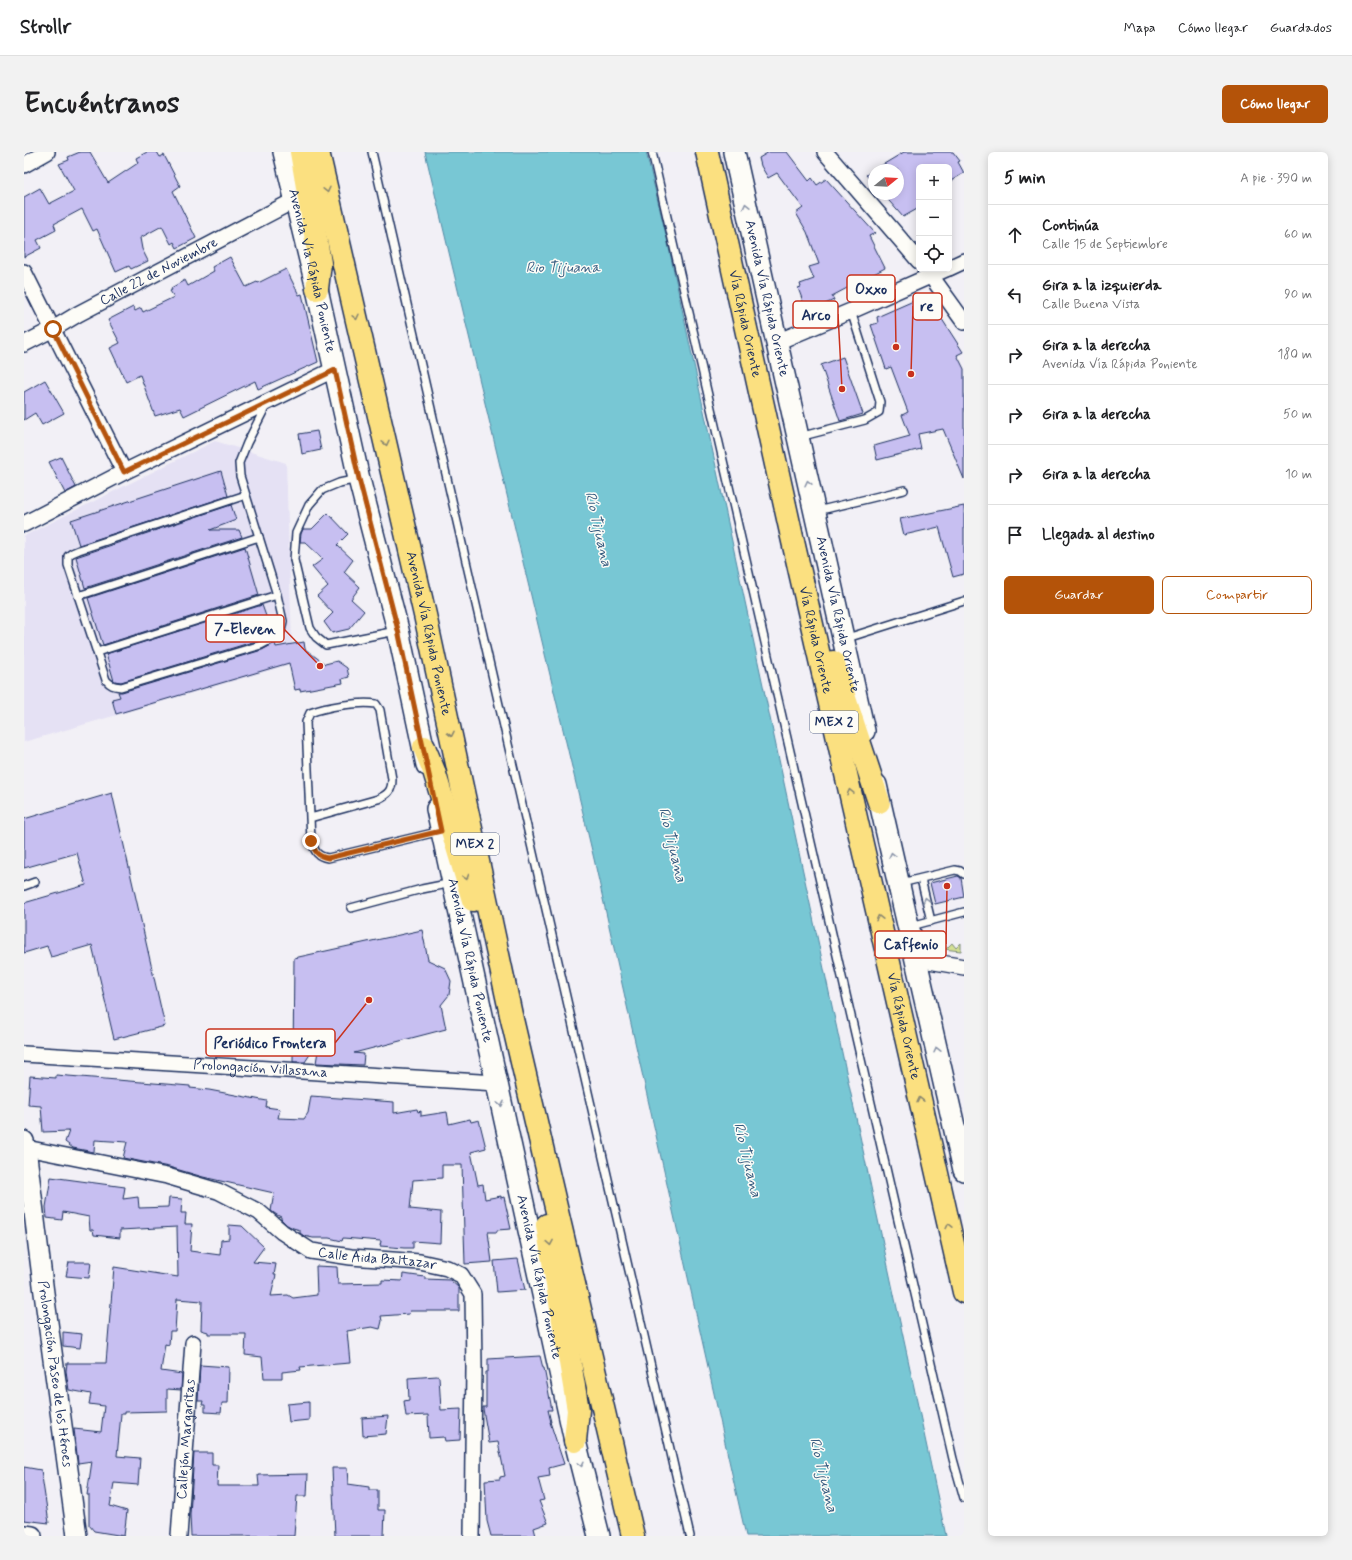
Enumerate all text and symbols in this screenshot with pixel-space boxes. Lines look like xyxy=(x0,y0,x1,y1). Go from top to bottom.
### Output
text: Strollr xyxy=(20,15,71,40)
text: Mapa xyxy=(1124,19,1156,37)
text: Cómo llegar xyxy=(1178,19,1248,37)
text: Guardados xyxy=(1270,19,1332,37)
button: Cómo llegar xyxy=(1222,85,1328,123)
text: Encuéntranos xyxy=(24,86,180,123)
north arrow xyxy=(868,164,904,200)
map controls xyxy=(916,164,952,272)
button: + xyxy=(916,164,952,200)
text: 5 min xyxy=(1004,167,1046,189)
text: A pie · 390 m xyxy=(1240,170,1312,187)
street label: Avenida Vía Rápida Poniente xyxy=(284,187,340,355)
one-way arrow xyxy=(322,187,330,193)
button: − xyxy=(916,200,952,236)
one-way arrow xyxy=(742,202,750,209)
text: Continúa xyxy=(1042,216,1099,236)
street label: Avenida Vía Rápida Oriente xyxy=(741,217,793,379)
icon: ahead xyxy=(1004,224,1026,246)
text: 60 m xyxy=(1284,226,1312,243)
street label: Calle 22 de Noviembre xyxy=(97,233,221,310)
button: locate xyxy=(916,236,952,272)
text: Calle 15 de Septiembre xyxy=(1042,236,1168,253)
water label: Rio Tijuana xyxy=(526,258,601,278)
street label: Vía Rápida Oriente xyxy=(725,268,765,380)
callout: Oxxo xyxy=(847,275,895,302)
text: Gira a la izquierda xyxy=(1042,276,1161,296)
text: Oxxo xyxy=(855,280,887,300)
icon: left xyxy=(1004,284,1026,306)
text: 90 m xyxy=(1284,286,1312,303)
callout: re xyxy=(913,293,942,320)
text: Calle Buena Vista xyxy=(1042,296,1140,313)
text: re xyxy=(920,297,934,317)
callout: Arco xyxy=(793,301,838,328)
text: Arco xyxy=(801,306,831,326)
one-way arrow xyxy=(352,313,360,320)
route start xyxy=(44,320,62,338)
text: Gira a la derecha xyxy=(1042,336,1151,356)
icon: right xyxy=(1004,344,1026,366)
text: 180 m xyxy=(1277,346,1312,363)
text: Avenida Vía Rápida Poniente xyxy=(1042,356,1198,373)
icon: right xyxy=(1004,404,1026,426)
text: Gira a la derecha xyxy=(1042,405,1151,425)
text: 50 m xyxy=(1283,406,1312,423)
one-way arrow xyxy=(381,440,389,446)
icon: right xyxy=(1004,464,1026,486)
text: Gira a la derecha xyxy=(1042,465,1151,485)
text: 10 m xyxy=(1285,466,1312,483)
one-way arrow xyxy=(805,479,813,486)
water label: Río Tijuana xyxy=(580,490,616,569)
icon: arrive xyxy=(1004,524,1026,546)
text: Llegada al destino xyxy=(1042,525,1155,545)
street label: Avenida Vía Rápida Oriente xyxy=(812,533,864,695)
street label: Avenida Vía Rápida Poniente xyxy=(402,549,455,718)
button: Guardar xyxy=(1004,576,1154,614)
button: Compartir xyxy=(1162,576,1312,614)
street label: Vía Rápida Oriente xyxy=(794,584,836,696)
callout: 7-Eleven xyxy=(206,615,284,642)
text: 7-Eleven xyxy=(214,620,276,640)
road number: MEX 2 xyxy=(810,711,858,733)
one-way arrow xyxy=(446,731,454,737)
one-way arrow xyxy=(846,788,855,795)
water label: Río Tijuana xyxy=(653,806,691,885)
route end xyxy=(302,832,320,850)
road number: MEX 2 xyxy=(451,833,499,855)
one-way arrow xyxy=(888,852,896,859)
one-way arrow xyxy=(462,874,470,881)
street label: Avenida Vía Rápida Poniente xyxy=(443,876,497,1045)
one-way arrow xyxy=(922,896,931,903)
one-way arrow xyxy=(875,915,883,921)
callout: Caffenio xyxy=(875,931,946,958)
text: Caffenio xyxy=(884,935,939,955)
street label: Vía Rápida Oriente xyxy=(883,971,924,1082)
callout: Periódico Frontera xyxy=(206,1029,335,1056)
text: Periódico Frontera xyxy=(213,1034,327,1054)
one-way arrow xyxy=(934,1047,942,1053)
street label: Prolongación Villasana xyxy=(193,1055,328,1082)
one-way arrow xyxy=(917,1096,925,1103)
one-way arrow xyxy=(497,1101,505,1107)
water label: Río Tijuana xyxy=(728,1121,766,1200)
street label: Avenida Vía Rápida Poniente xyxy=(512,1193,566,1361)
one-way arrow xyxy=(946,1223,954,1230)
one-way arrow xyxy=(545,1240,554,1246)
street label: Calle Aida Baltazar xyxy=(317,1243,439,1275)
street label: Prolongación Paseo de los Héroes xyxy=(34,1280,77,1468)
street label: Callejón Margaritas xyxy=(173,1378,199,1500)
water label: Río Tijuana xyxy=(804,1436,842,1515)
one-way arrow xyxy=(576,1460,585,1467)

